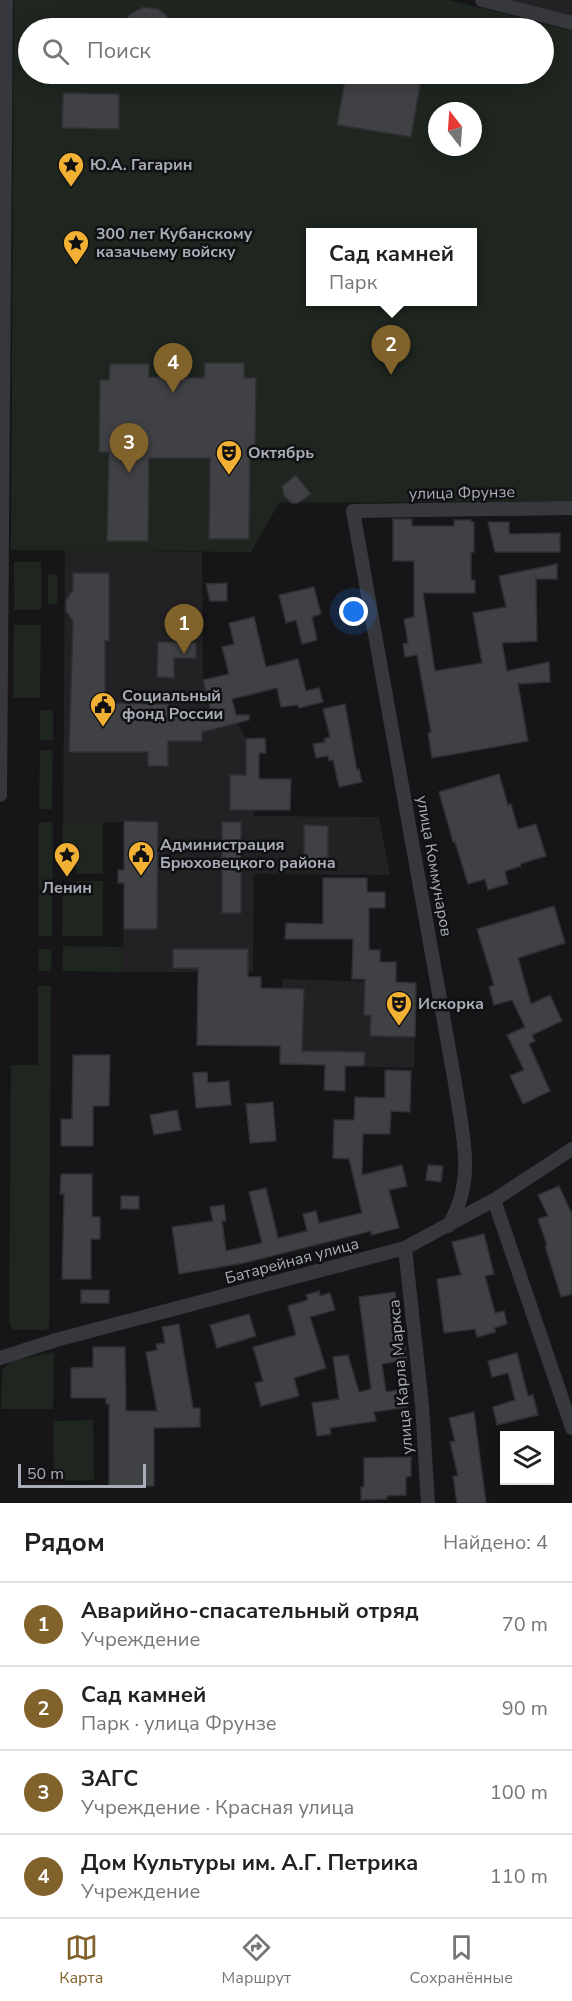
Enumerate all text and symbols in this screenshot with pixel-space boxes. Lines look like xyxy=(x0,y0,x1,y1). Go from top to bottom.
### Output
search box xyxy=(18,18,554,84)
icon: search xyxy=(39,35,72,68)
text: Поиск xyxy=(87,36,151,66)
north arrow xyxy=(428,102,482,156)
place icon: Ю.А. Гагарин xyxy=(56,150,86,188)
place label: Ю.А. Гагарин xyxy=(90,154,193,176)
place label: 300 лет Кубанскому казачьему войску xyxy=(96,223,253,263)
place icon: 300 лет Кубанскому казачьему войску xyxy=(61,228,91,266)
popup xyxy=(306,228,477,306)
text: Сад камней xyxy=(329,239,454,269)
text: Парк xyxy=(329,269,377,296)
pin: 2 xyxy=(372,326,410,375)
pin: 4 xyxy=(154,344,192,393)
pin: 3 xyxy=(110,424,148,473)
theatre icon: Октябрь xyxy=(214,438,244,476)
place label: Октябрь xyxy=(248,442,314,464)
street label: улица Фрунзе xyxy=(409,481,515,505)
your location xyxy=(339,597,368,626)
pin: 1 xyxy=(164,604,204,654)
place label: Социальный фонд России xyxy=(122,685,223,725)
public building icon: Социальный фонд России xyxy=(88,690,118,728)
street label: улица Коммунаров xyxy=(411,794,457,938)
place label: Администрация Брюховецкого района xyxy=(160,834,336,874)
public building icon: Администрация Брюховецкого района xyxy=(126,839,156,877)
place icon: Ленин xyxy=(52,840,82,878)
place label: Ленин xyxy=(42,877,92,899)
theatre icon: Искорка xyxy=(384,989,414,1027)
place label: Искорка xyxy=(418,993,484,1015)
street label: Батарейная улица xyxy=(223,1233,361,1289)
street label: улица Карла Маркса xyxy=(383,1299,419,1455)
map controls xyxy=(500,1431,554,1485)
button: layers xyxy=(500,1431,554,1485)
scale bar xyxy=(18,1461,146,1488)
text: 50 m xyxy=(27,1463,64,1485)
text: Рядом xyxy=(24,1525,105,1560)
text: Найдено: 4 xyxy=(443,1529,548,1556)
text: Аварийно-спасательный отряд xyxy=(81,1596,419,1626)
text: 1 xyxy=(38,1611,50,1638)
text: 70 m xyxy=(502,1611,548,1638)
text: Учреждение xyxy=(81,1626,200,1653)
text: Сад камней xyxy=(81,1680,206,1710)
text: 2 xyxy=(38,1695,50,1722)
text: 90 m xyxy=(502,1695,548,1722)
text: Парк · улица Фрунзе xyxy=(81,1710,277,1737)
text: ЗАГС xyxy=(81,1764,138,1794)
text: 3 xyxy=(38,1779,50,1806)
text: 100 m xyxy=(490,1779,548,1806)
text: Учреждение · Красная улица xyxy=(81,1794,354,1821)
text: Дом Культуры им. А.Г. Петрика xyxy=(81,1848,418,1878)
text: 4 xyxy=(38,1863,50,1890)
text: 110 m xyxy=(490,1863,548,1890)
text: Учреждение xyxy=(81,1878,200,1905)
tab: Карта xyxy=(59,1931,103,1989)
tab: Маршрут xyxy=(222,1931,291,1989)
tab: Сохранённые xyxy=(409,1931,513,1989)

